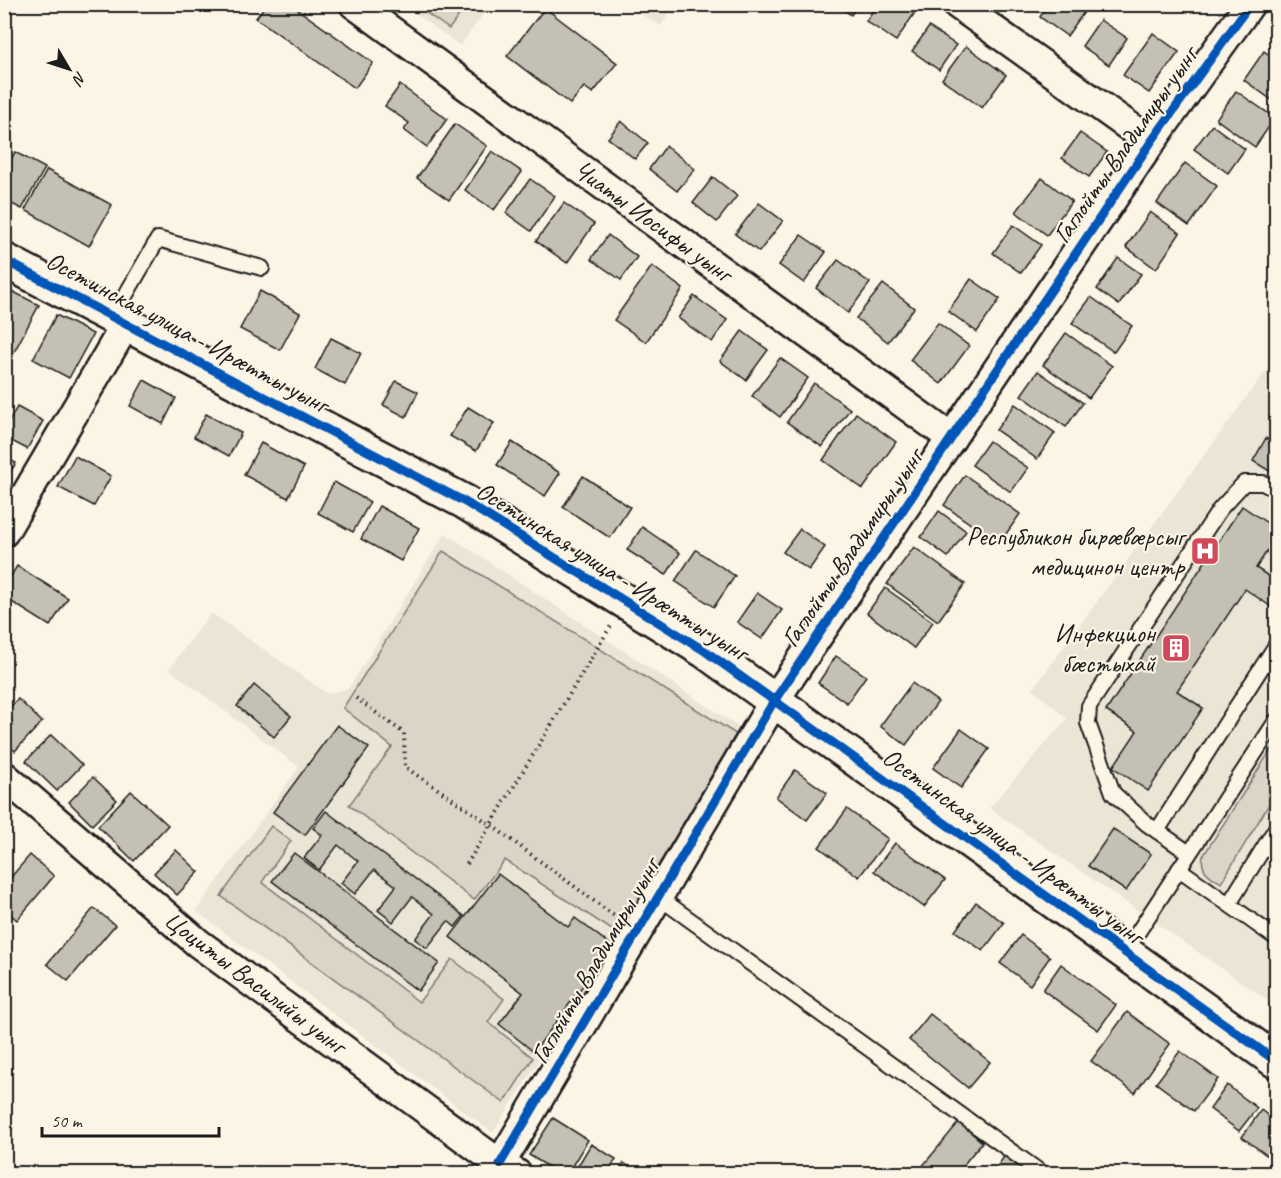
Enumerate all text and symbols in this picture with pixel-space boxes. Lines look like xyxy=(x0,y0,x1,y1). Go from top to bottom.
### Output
street label: Гаглойты Владимиры уынг xyxy=(1045,38,1207,249)
north arrow xyxy=(39,39,99,99)
text: N xyxy=(67,68,91,90)
street label: Чиаты Иосифы уынг xyxy=(568,153,741,292)
street label: Осетинская улица - Ирæтты уынг xyxy=(40,244,337,422)
street label: Гаглойты Владимиры уынг xyxy=(774,440,932,653)
street label: Осетинская улица - Ирæтты уынг xyxy=(470,474,757,670)
place label: Республикон бирæвæрсыг медицинон центр xyxy=(966,520,1188,583)
hospital icon: Республикон бирæвæрсыг медицинон центр xyxy=(1189,535,1221,567)
place label: Инфекцион бæстыхай xyxy=(1055,617,1157,680)
building icon: Инфекцион бæстыхай xyxy=(1160,632,1192,664)
street label: Осетинская улица - Ирæтты уынг xyxy=(876,740,1153,954)
street label: Гаглойты Владимиры уынг xyxy=(523,849,669,1069)
street label: Цоциты Василийы уынг xyxy=(158,903,355,1063)
scale bar xyxy=(42,1100,219,1138)
text: 50 m xyxy=(51,1110,84,1132)

